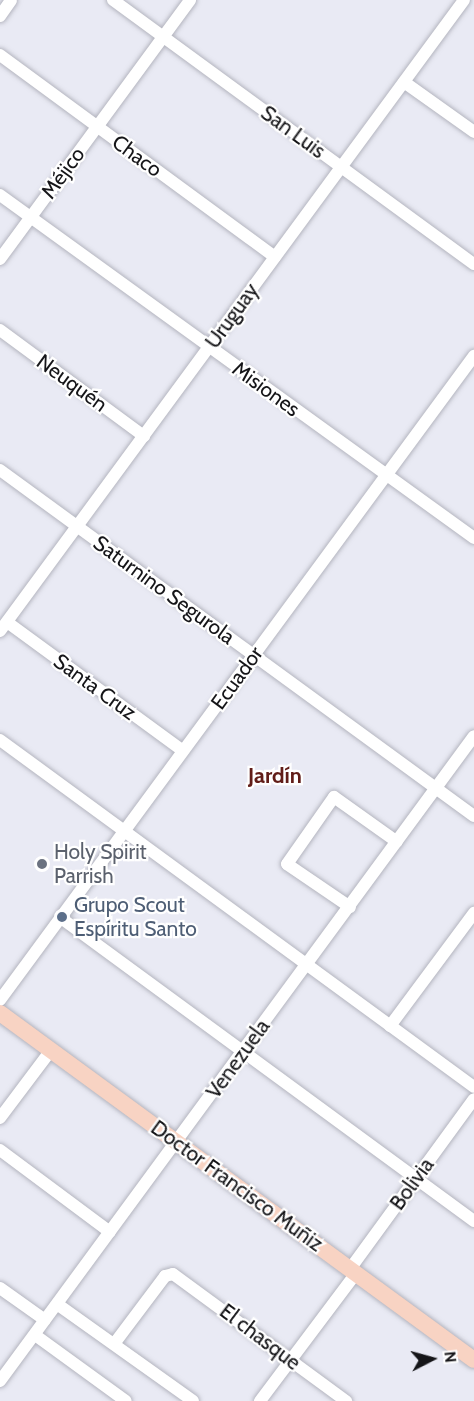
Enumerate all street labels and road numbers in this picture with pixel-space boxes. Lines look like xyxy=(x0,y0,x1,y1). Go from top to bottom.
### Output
street label: San Luis xyxy=(256,100,330,164)
street label: Chaco xyxy=(107,130,167,182)
street label: Méjico xyxy=(36,142,90,204)
street label: Uruguay xyxy=(200,279,264,353)
street label: Neuquén xyxy=(32,349,112,417)
street label: Misiones xyxy=(227,356,305,422)
street label: Saturnino Segurola xyxy=(88,530,240,650)
street label: Ecuador xyxy=(206,642,268,714)
street label: Santa Cruz xyxy=(49,649,141,725)
street label: Venezuela xyxy=(201,1015,275,1103)
street label: Doctor Francisco Muñiz xyxy=(146,1115,328,1257)
street label: Bolivia xyxy=(385,1153,439,1215)
street label: El chasque xyxy=(215,1299,305,1375)

